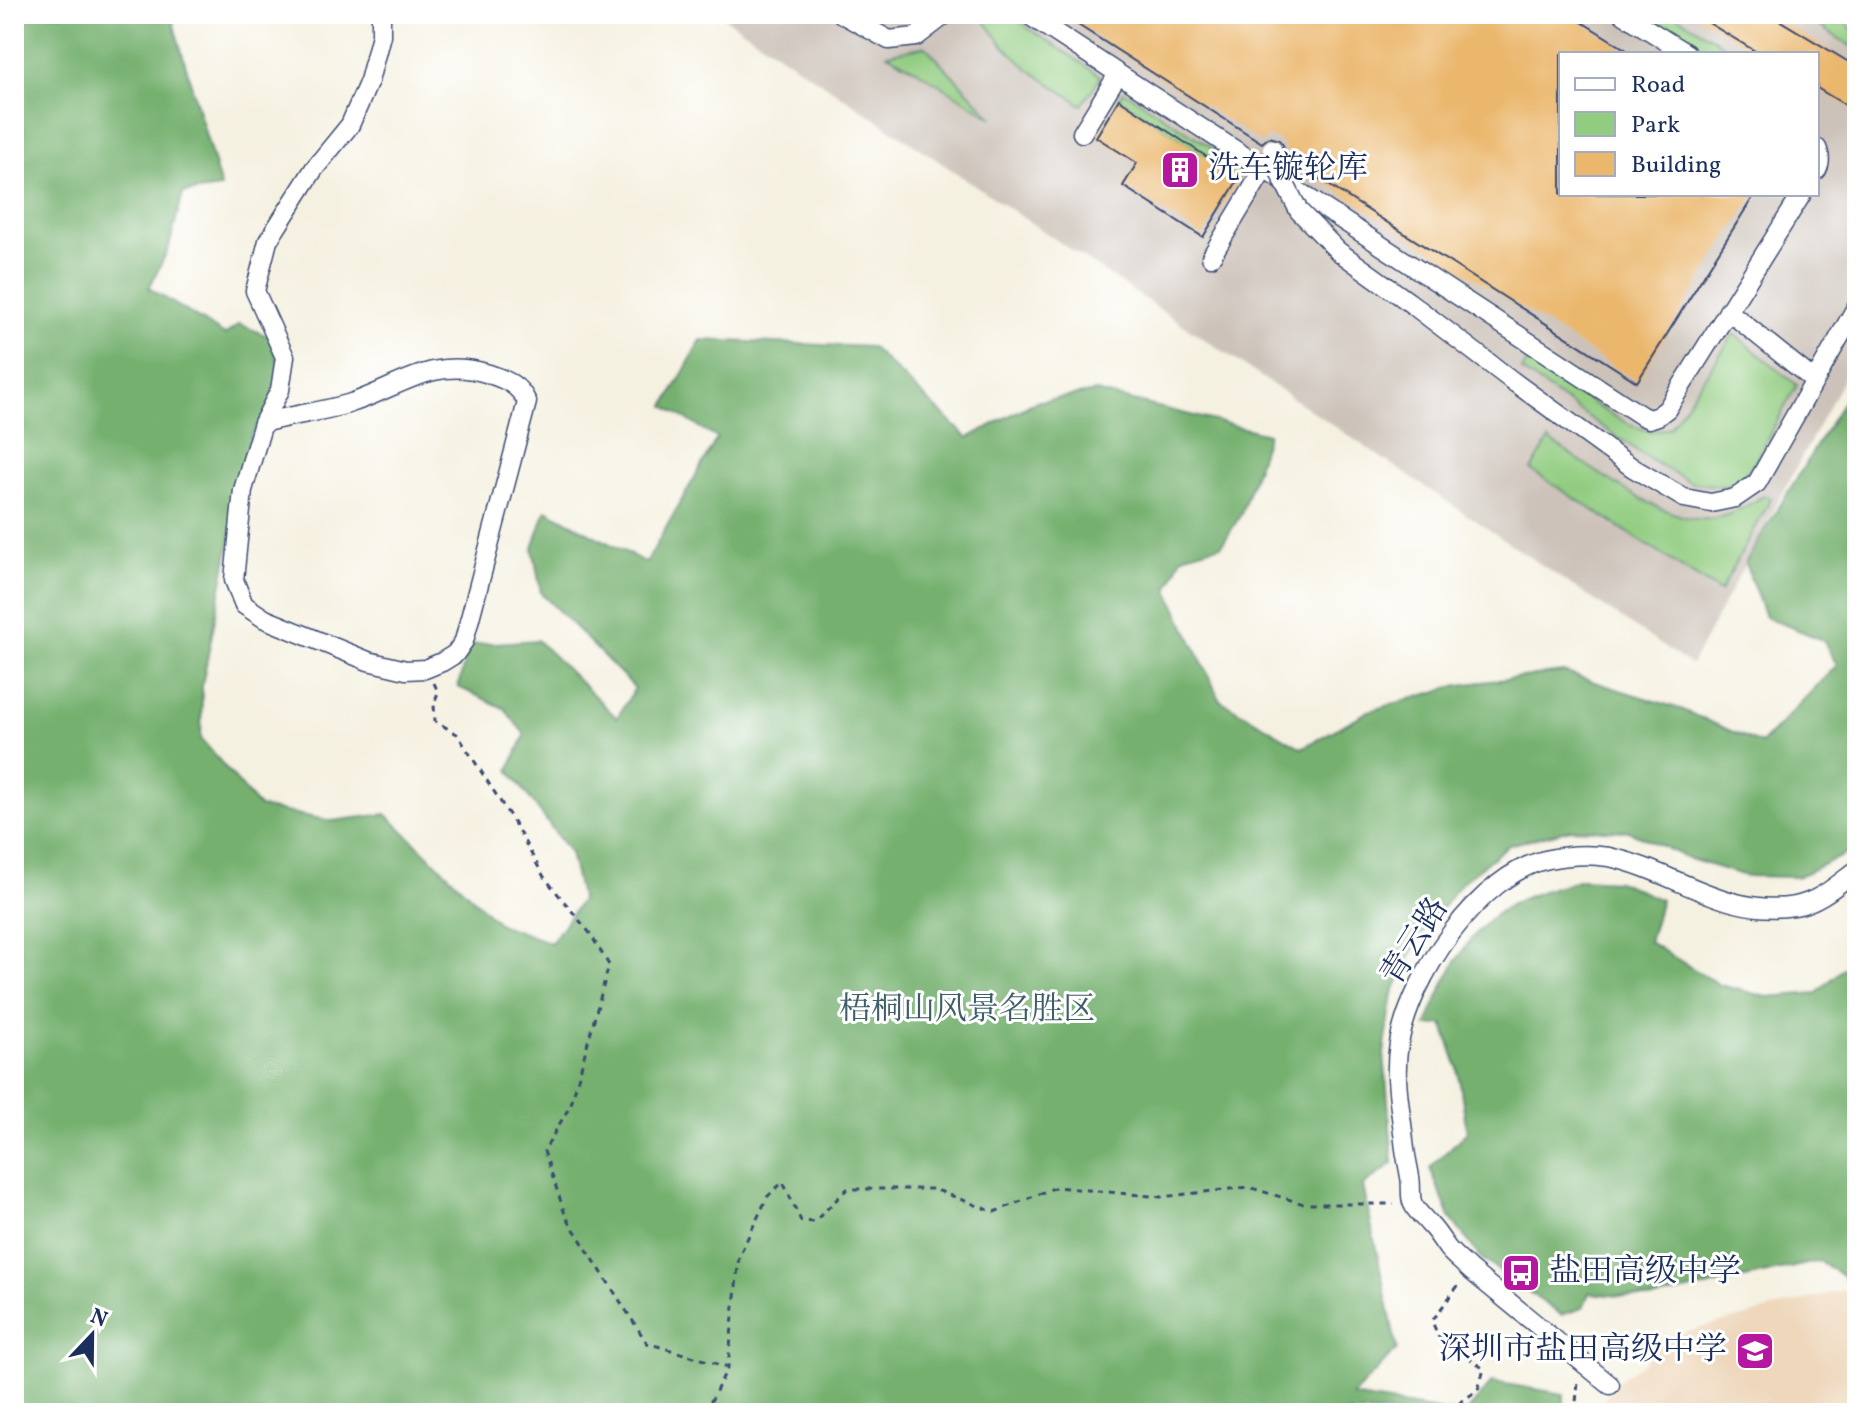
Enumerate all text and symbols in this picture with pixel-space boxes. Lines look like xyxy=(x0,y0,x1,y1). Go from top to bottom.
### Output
legend xyxy=(1559,52,1819,196)
text: Road xyxy=(1631,69,1685,103)
text: Park xyxy=(1631,109,1680,143)
place label: 洗车镟轮库 xyxy=(1208,148,1368,192)
building icon: 洗车镟轮库 xyxy=(1159,149,1201,191)
text: Building xyxy=(1631,149,1721,183)
street label: 青云路 xyxy=(1372,890,1460,994)
park label: 梧桐山风景名胜区 xyxy=(839,989,1095,1033)
place label: 盐田高级中学 xyxy=(1549,1251,1741,1295)
bus stop icon: 盐田高级中学 xyxy=(1500,1252,1542,1294)
north arrow xyxy=(52,1295,132,1375)
text: N xyxy=(85,1301,112,1336)
place label: 深圳市盐田高级中学 xyxy=(1439,1329,1727,1373)
school or university icon: 深圳市盐田高级中学 xyxy=(1734,1330,1776,1372)

